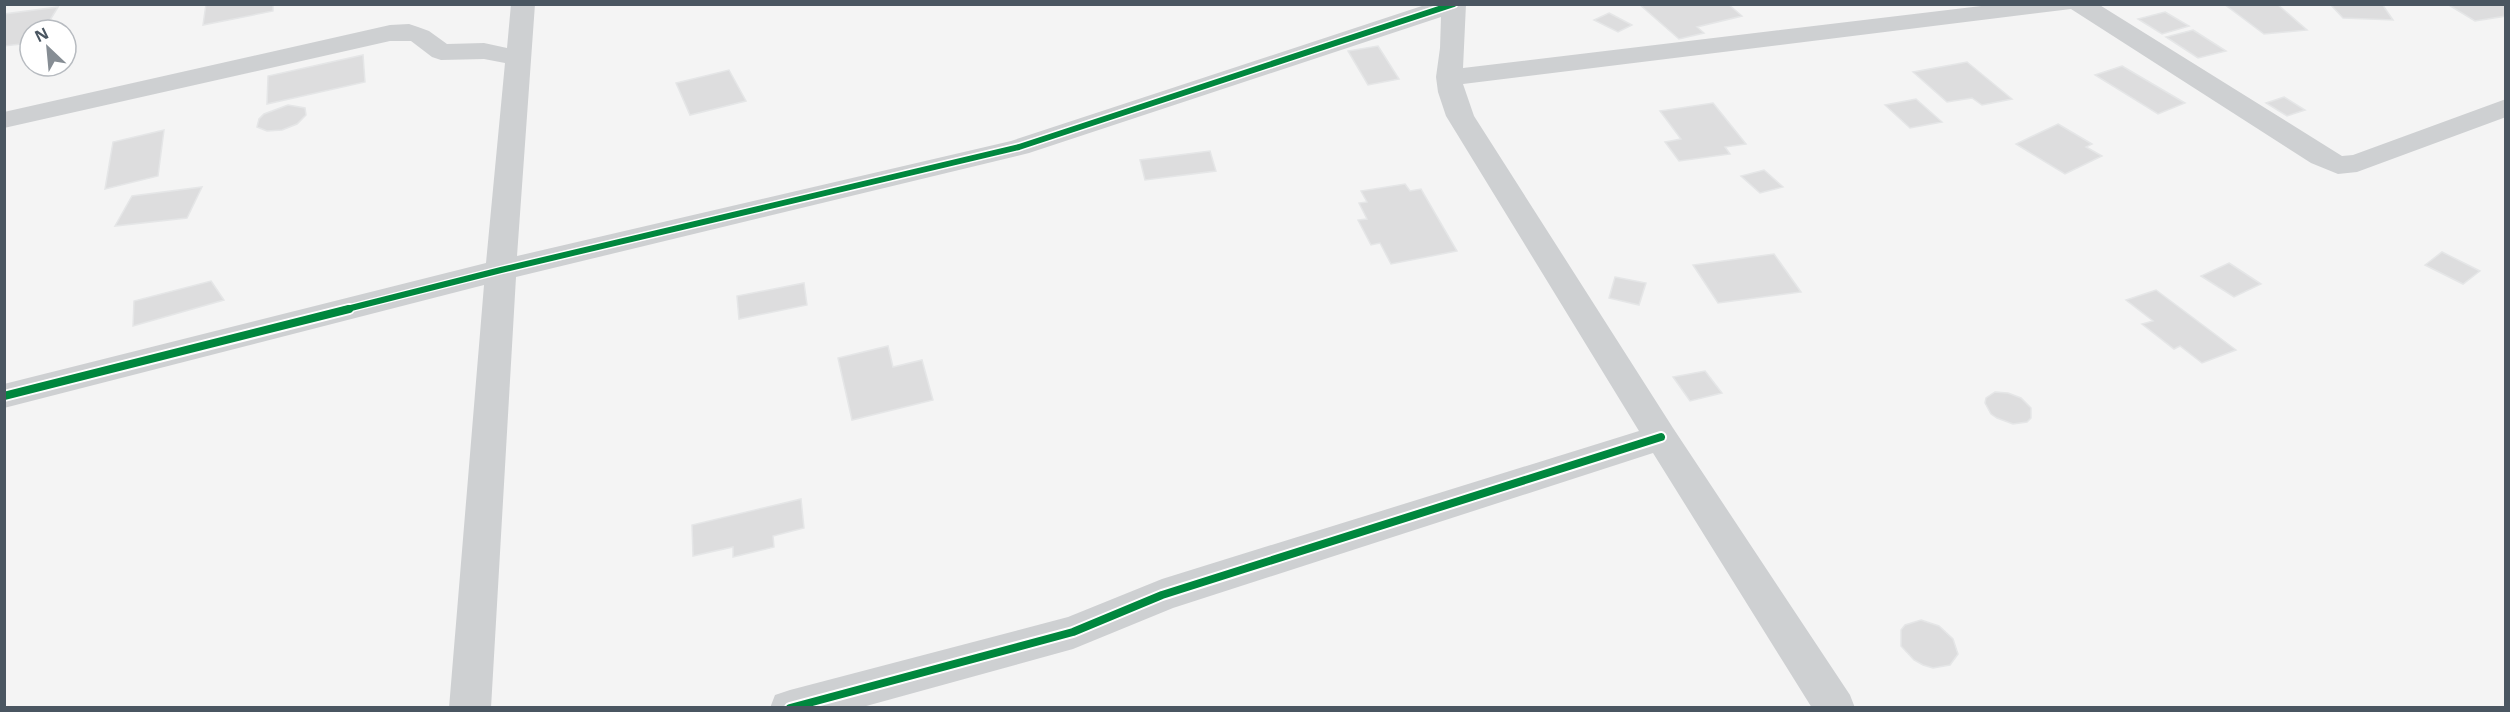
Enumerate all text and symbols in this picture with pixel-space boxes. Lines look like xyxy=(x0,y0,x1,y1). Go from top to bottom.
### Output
north arrow xyxy=(18,18,78,78)
text: N xyxy=(31,22,52,47)

